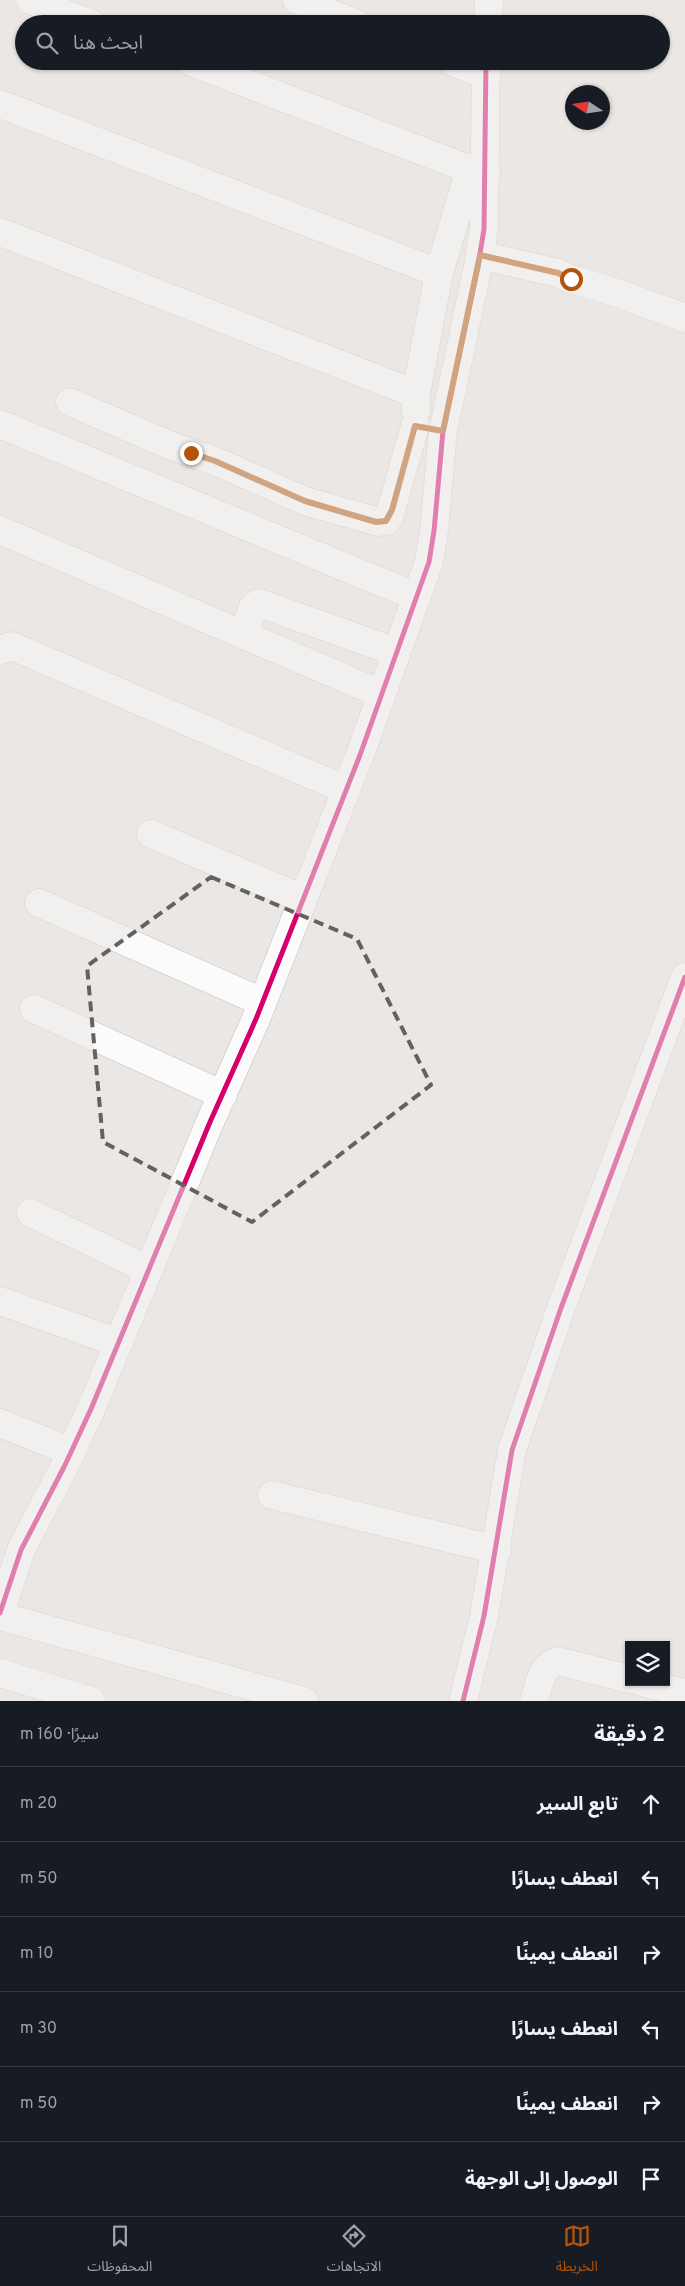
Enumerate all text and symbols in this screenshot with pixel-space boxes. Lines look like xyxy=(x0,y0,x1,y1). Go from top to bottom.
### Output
search box xyxy=(15,15,670,70)
icon: search xyxy=(33,29,61,57)
text: ابحث هنا xyxy=(73,32,143,56)
north arrow xyxy=(565,85,610,130)
route start xyxy=(560,268,583,291)
route end xyxy=(180,442,203,465)
map controls xyxy=(625,1641,670,1686)
button: layers xyxy=(625,1641,670,1686)
text: 2 دقيقة xyxy=(594,1722,665,1749)
text: سيرًا · 160 m xyxy=(20,1725,99,1745)
icon: ahead xyxy=(637,1790,665,1818)
text: تابع السير xyxy=(537,1793,618,1817)
text: 20 m xyxy=(20,1794,57,1814)
icon: left xyxy=(637,1865,665,1893)
text: انعطف يسارًا xyxy=(511,1868,618,1892)
text: 50 m xyxy=(20,1869,58,1889)
icon: right xyxy=(637,1940,665,1968)
text: انعطف يمينًا xyxy=(516,1943,618,1967)
text: 10 m xyxy=(20,1944,54,1964)
icon: left xyxy=(637,2015,665,2043)
text: انعطف يسارًا xyxy=(511,2018,618,2042)
text: 30 m xyxy=(20,2019,57,2039)
icon: right xyxy=(637,2090,665,2118)
text: انعطف يمينًا xyxy=(516,2093,618,2117)
text: 50 m xyxy=(20,2094,58,2114)
icon: arrive xyxy=(637,2165,665,2193)
text: الوصول إلى الوجهة xyxy=(465,2168,618,2192)
tab: المحفوظات xyxy=(87,2222,152,2281)
tab: الاتجاهات xyxy=(327,2222,381,2281)
tab: الخريطة xyxy=(556,2222,598,2281)

